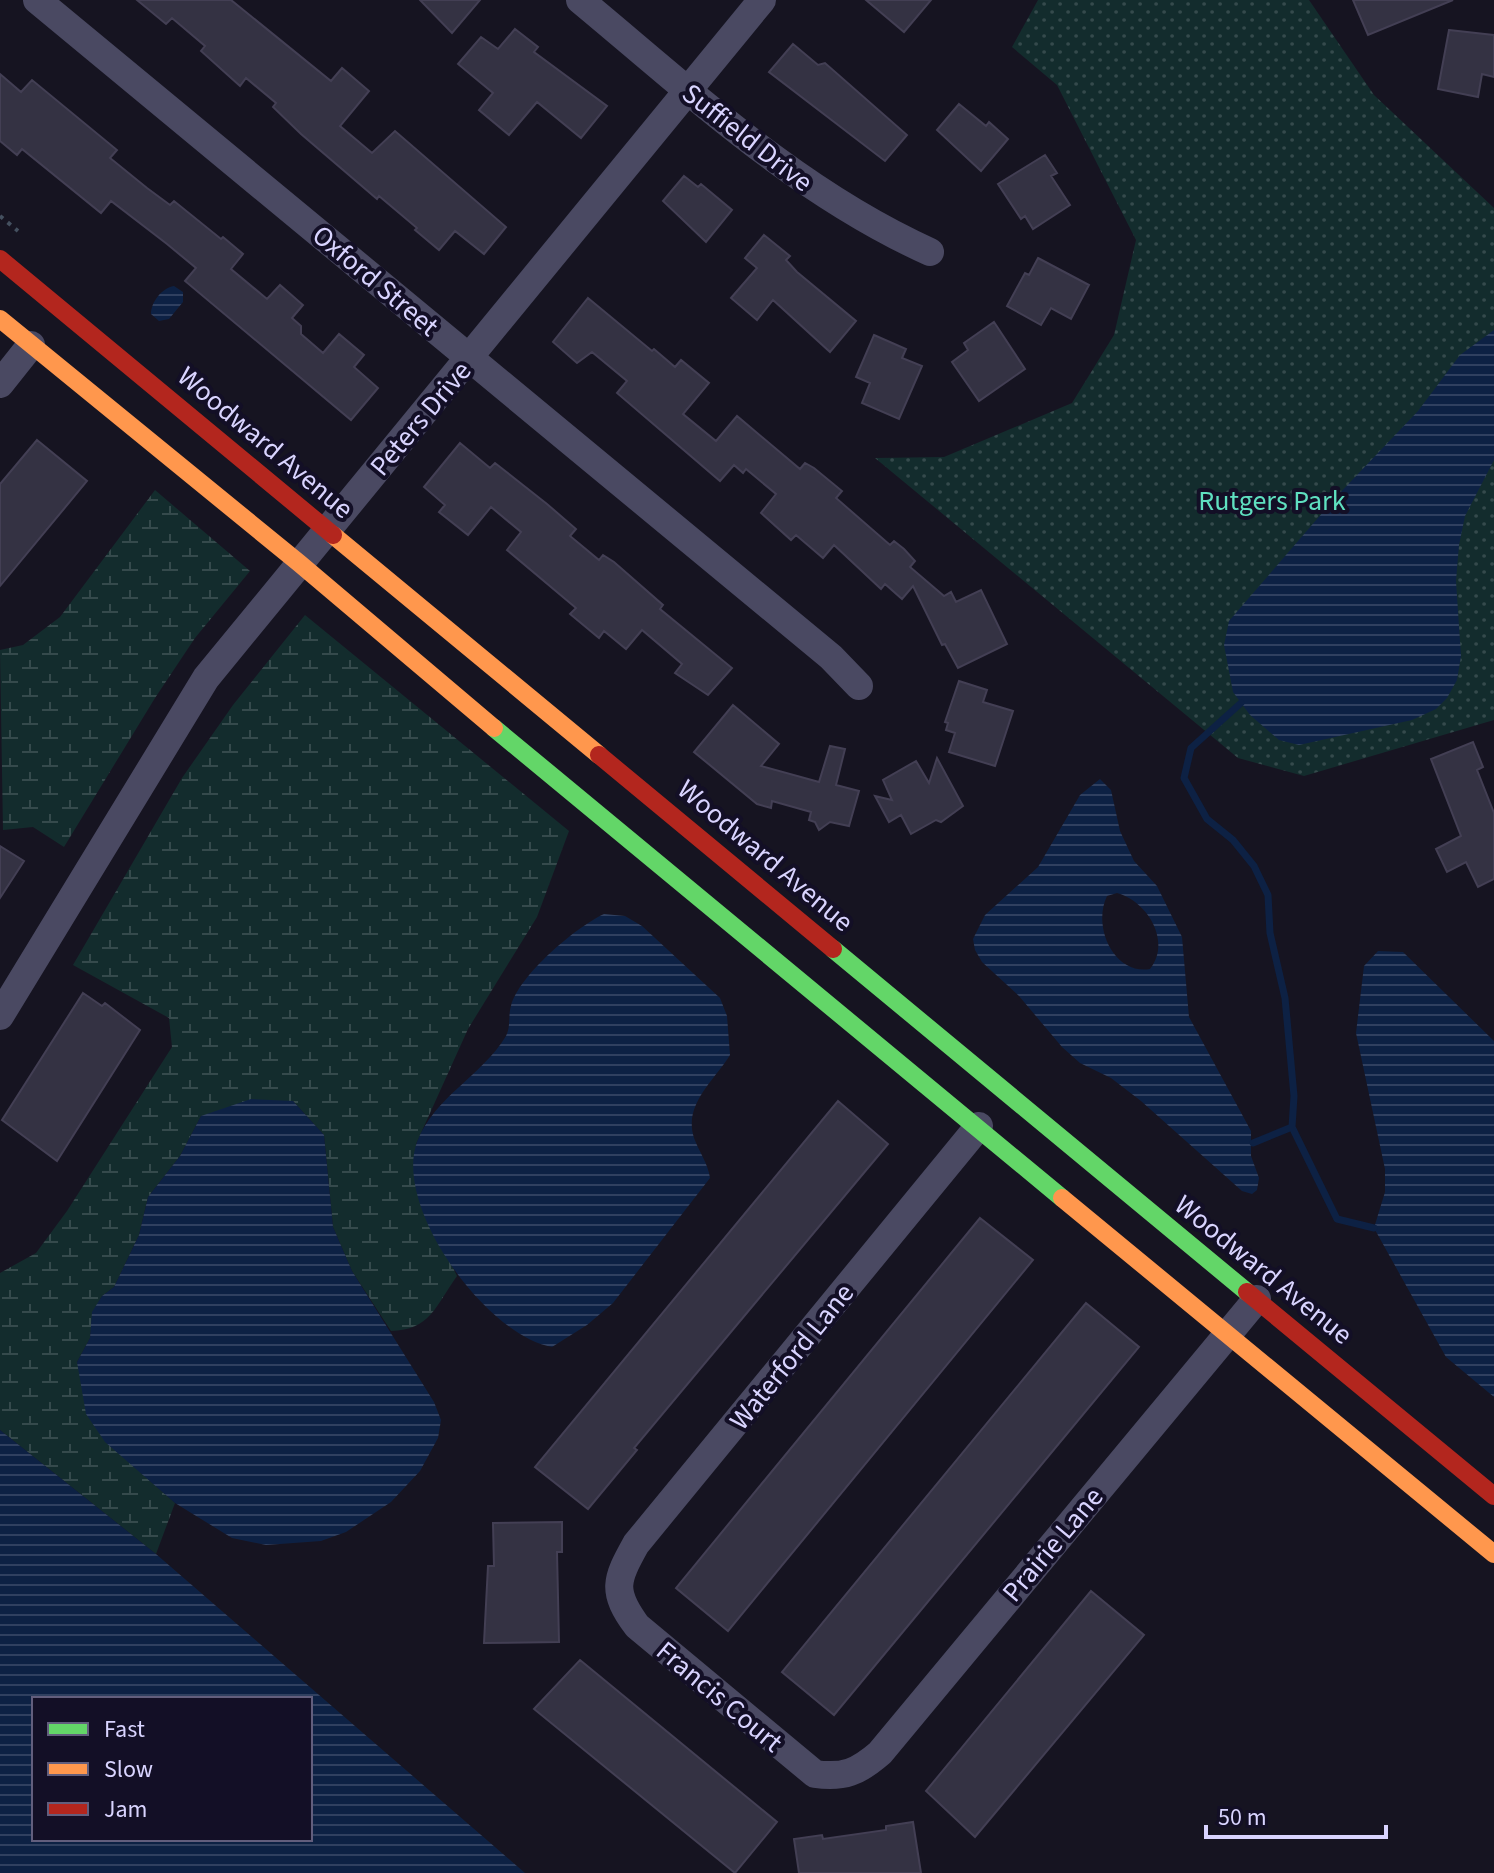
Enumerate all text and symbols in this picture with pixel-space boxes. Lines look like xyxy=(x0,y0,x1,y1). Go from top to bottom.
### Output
street label: Suffield Drive xyxy=(674,74,821,202)
street label: Oxford Street xyxy=(303,216,448,346)
street label: Peters Drive xyxy=(361,352,481,485)
street label: Woodward Avenue xyxy=(169,357,362,528)
park label: Rutgers Park xyxy=(1198,481,1346,521)
street label: Woodward Avenue xyxy=(669,770,862,941)
street label: Woodward Avenue xyxy=(1166,1185,1361,1354)
street label: Waterford Lane xyxy=(720,1275,864,1439)
street label: Prairie Lane xyxy=(993,1479,1113,1611)
street label: Francis Court xyxy=(647,1632,792,1762)
legend xyxy=(32,1697,312,1841)
text: Fast xyxy=(104,1712,145,1747)
text: Slow xyxy=(104,1752,153,1787)
scale bar xyxy=(1206,1789,1386,1839)
text: Jam xyxy=(104,1792,148,1827)
text: 50 m xyxy=(1218,1800,1267,1835)

